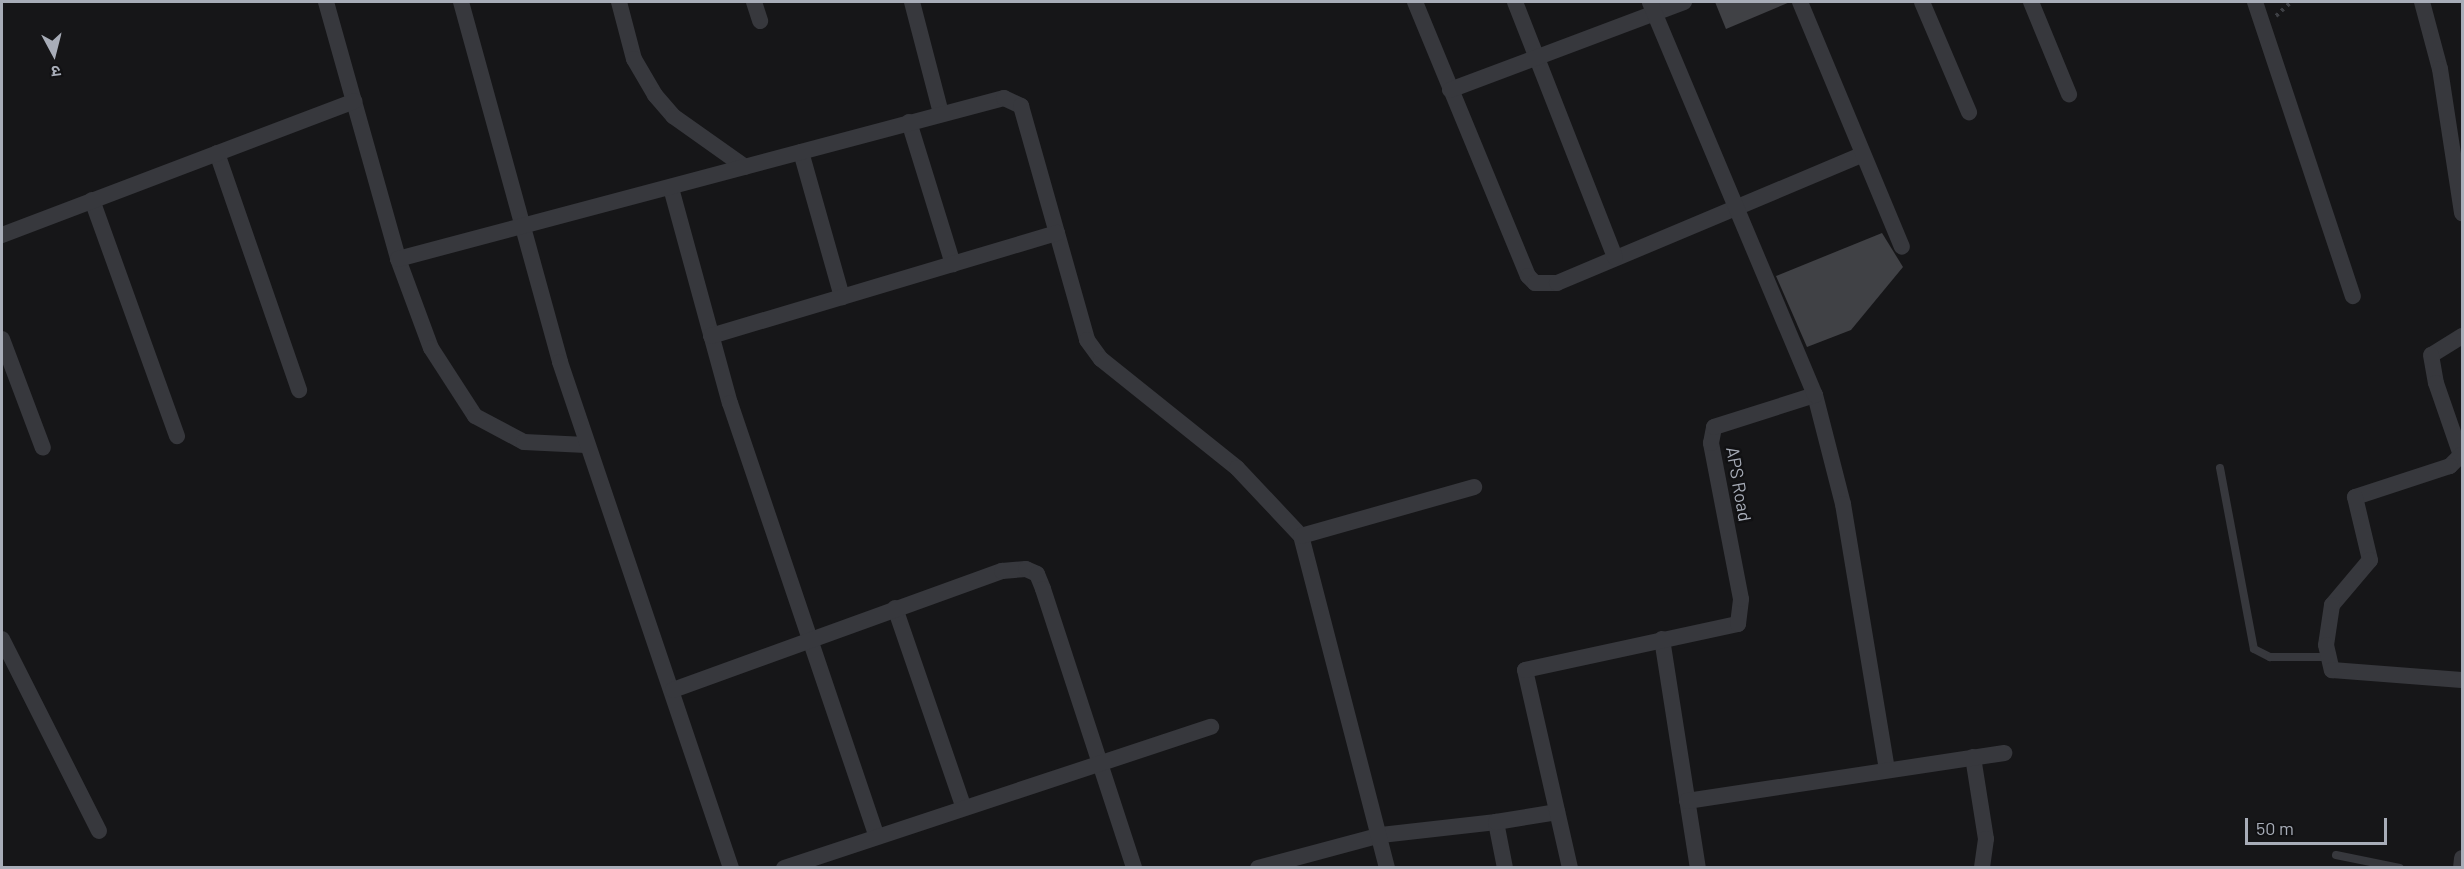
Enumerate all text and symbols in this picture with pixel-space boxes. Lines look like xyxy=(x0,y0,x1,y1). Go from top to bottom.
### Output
north arrow xyxy=(24,24,84,84)
text: उ xyxy=(50,62,62,82)
street label: APS Road xyxy=(1722,445,1756,523)
scale bar xyxy=(2248,806,2390,844)
text: 50 m xyxy=(2256,817,2294,839)

